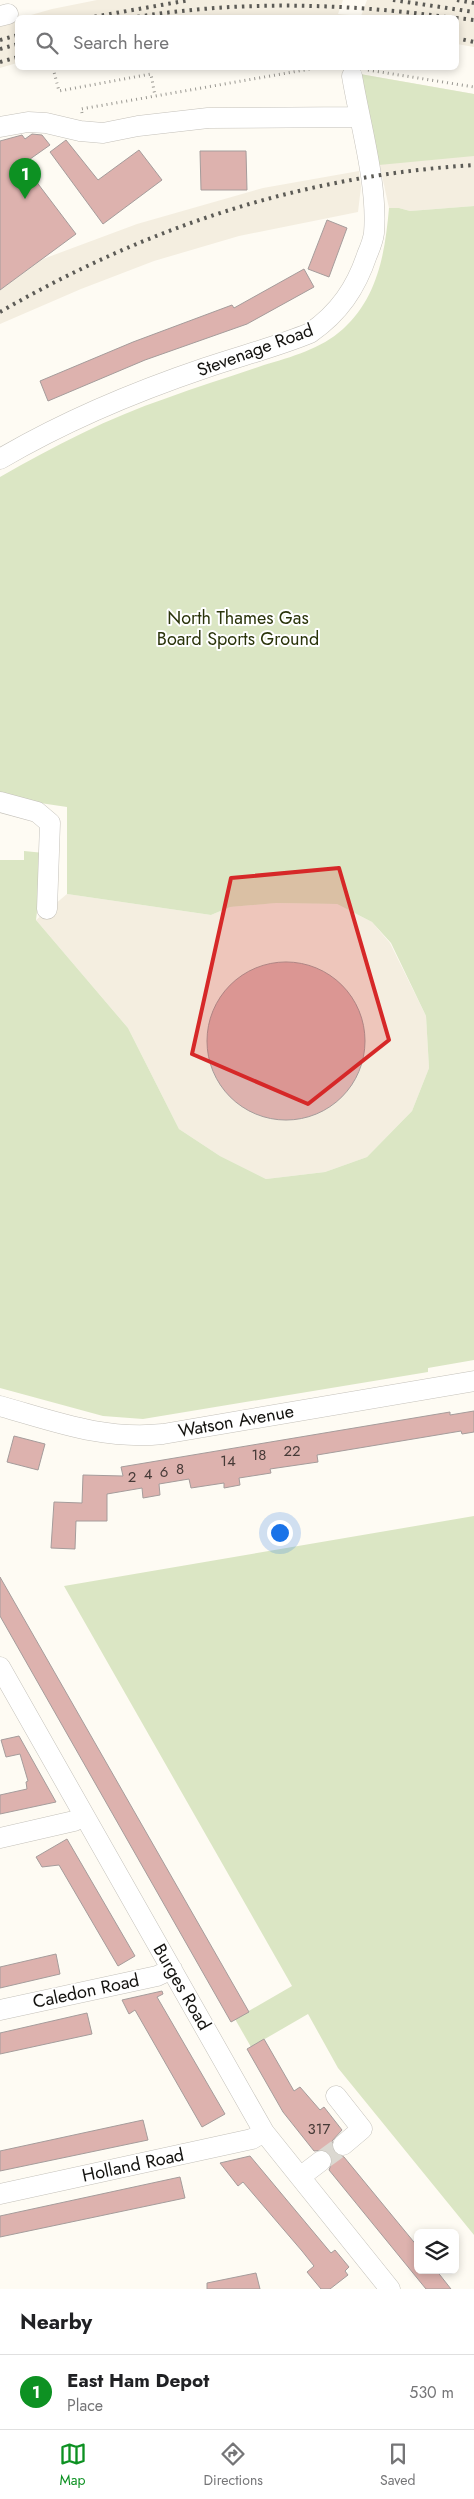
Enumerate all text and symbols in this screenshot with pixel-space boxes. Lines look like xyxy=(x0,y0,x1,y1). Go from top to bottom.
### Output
search box xyxy=(15,15,459,70)
icon: search xyxy=(33,29,61,57)
text: Search here xyxy=(73,29,169,56)
pin: 1 xyxy=(9,158,41,199)
street label: Stevenage Road xyxy=(193,317,317,383)
park label: North Thames Gas Board Sports Ground xyxy=(157,605,319,652)
street label: Watson Avenue xyxy=(176,1398,296,1444)
house number: 22 xyxy=(283,1440,301,1462)
house number: 18 xyxy=(252,1444,266,1466)
house number: 14 xyxy=(220,1450,236,1472)
house number: 8 xyxy=(176,1458,184,1480)
house number: 6 xyxy=(160,1461,168,1483)
house number: 4 xyxy=(144,1463,153,1485)
house number: 2 xyxy=(128,1466,136,1488)
your location xyxy=(267,1520,293,1546)
street label: Burges Road xyxy=(147,1939,217,2035)
street label: Caledon Road xyxy=(30,1967,142,2015)
house number: 317 xyxy=(308,2118,331,2140)
street label: Holland Road xyxy=(80,2142,186,2188)
map controls xyxy=(414,2229,459,2274)
button: layers xyxy=(414,2229,459,2274)
text: Nearby xyxy=(20,2307,92,2337)
text: East Ham Depot xyxy=(67,2367,209,2394)
text: 1 xyxy=(32,2381,40,2404)
text: 530 m xyxy=(409,2381,454,2404)
text: Place xyxy=(67,2394,103,2417)
tab: Map xyxy=(59,2440,87,2490)
tab: Directions xyxy=(204,2440,263,2490)
tab: Saved xyxy=(380,2440,415,2490)

